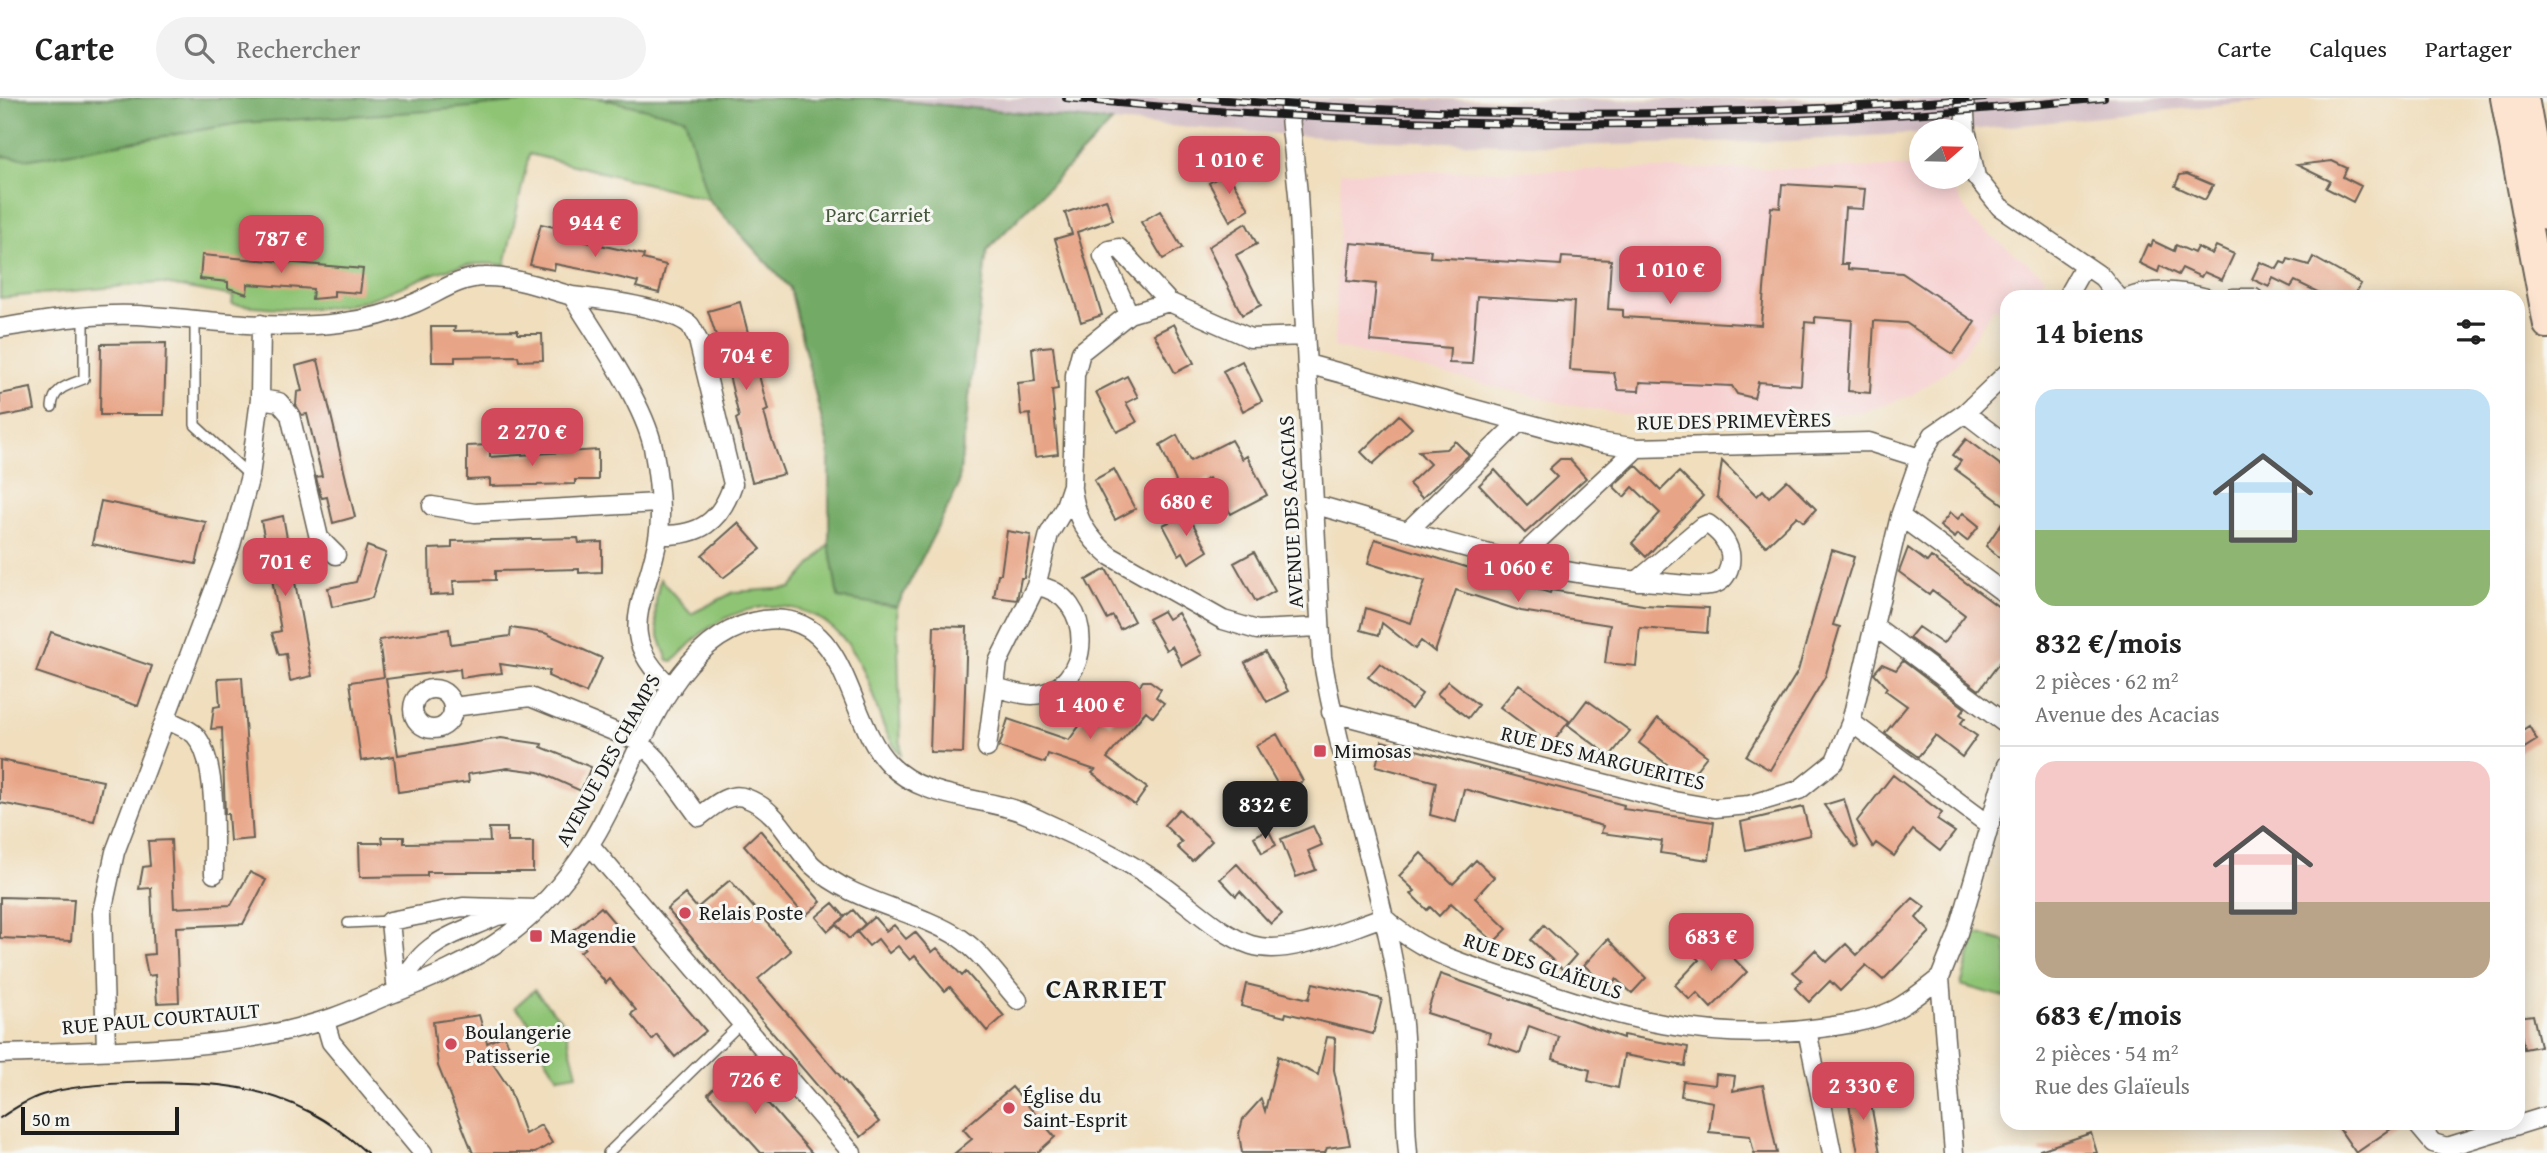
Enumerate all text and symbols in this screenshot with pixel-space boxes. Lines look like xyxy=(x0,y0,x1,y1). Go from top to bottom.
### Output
search box xyxy=(156,17,646,80)
text: Carte xyxy=(35,24,114,72)
icon: search xyxy=(180,29,218,67)
text: Rechercher xyxy=(236,29,361,68)
text: Carte xyxy=(2217,31,2271,66)
text: Calques xyxy=(2309,31,2387,66)
text: Partager xyxy=(2425,31,2512,66)
north arrow xyxy=(1909,119,1979,189)
map controls xyxy=(1909,119,1979,189)
pin: 1 010 € xyxy=(1164,136,1294,196)
text: 1 010 € xyxy=(1194,142,1264,175)
park label: Parc Carriet xyxy=(825,199,931,230)
pin: 944 € xyxy=(546,200,644,259)
text: 944 € xyxy=(569,205,621,238)
pin: 787 € xyxy=(232,216,330,275)
text: 787 € xyxy=(255,221,307,254)
pin: 1 010 € xyxy=(1605,246,1735,306)
text: 1 010 € xyxy=(1635,252,1705,285)
text: 14 biens xyxy=(2035,310,2144,354)
icon: filters xyxy=(2452,313,2490,351)
pin: 704 € xyxy=(697,332,795,392)
text: 704 € xyxy=(720,338,772,371)
street label: RUE DES PRIMEVÈRES xyxy=(1637,403,1831,438)
pin: 2 270 € xyxy=(467,408,597,468)
text: 2 270 € xyxy=(497,414,567,447)
street label: AVENUE DES ACACIAS xyxy=(1270,415,1311,609)
icon: home xyxy=(2200,435,2326,561)
pin: 680 € xyxy=(1137,478,1235,538)
text: 680 € xyxy=(1160,484,1212,517)
pin: 701 € xyxy=(236,538,334,598)
text: 701 € xyxy=(259,544,311,577)
pin: 1 060 € xyxy=(1453,545,1583,604)
text: 1 060 € xyxy=(1483,550,1553,583)
text: 832 €/mois xyxy=(2035,620,2182,664)
text: 2 pièces · 62 m² xyxy=(2035,664,2179,697)
street label: AVENUE DES CHAMPS xyxy=(547,668,668,852)
pin: 1 400 € xyxy=(1025,682,1155,741)
text: 1 400 € xyxy=(1055,687,1125,720)
text: Avenue des Acacias xyxy=(2035,697,2220,730)
street label: RUE DES MARGUERITES xyxy=(1498,717,1709,798)
place label: Mimosas xyxy=(1334,735,1412,766)
marker: Mimosas xyxy=(1312,743,1328,759)
pin: 832 € xyxy=(1216,782,1314,841)
text: 832 € xyxy=(1239,787,1291,820)
icon: home xyxy=(2200,807,2326,933)
place label: Relais Poste xyxy=(699,897,803,928)
marker: Relais Poste xyxy=(677,905,693,921)
pin: 683 € xyxy=(1662,914,1760,973)
text: 683 € xyxy=(1685,919,1737,952)
place label: Magendie xyxy=(550,920,636,951)
street label: RUE DES GLAÏEULS xyxy=(1460,924,1627,1007)
marker: Magendie xyxy=(528,928,544,944)
district label: CARRIET xyxy=(1046,967,1168,1008)
text: 683 €/mois xyxy=(2035,992,2182,1036)
street label: RUE PAUL COURTAULT xyxy=(61,994,261,1043)
place label: Boulangerie Patisserie xyxy=(465,1016,571,1071)
marker: Boulangerie Patisserie xyxy=(443,1036,459,1052)
text: 2 pièces · 54 m² xyxy=(2035,1036,2179,1069)
pin: 726 € xyxy=(706,1056,804,1116)
text: 726 € xyxy=(729,1062,781,1095)
pin: 2 330 € xyxy=(1798,1062,1928,1122)
text: 2 330 € xyxy=(1828,1068,1898,1101)
text: Rue des Glaïeuls xyxy=(2035,1069,2190,1102)
place label: Église du Saint-Esprit xyxy=(1023,1080,1128,1135)
marker: Église du Saint-Esprit xyxy=(1001,1100,1017,1116)
scale bar xyxy=(21,1104,178,1136)
text: 50 m xyxy=(32,1105,70,1133)

